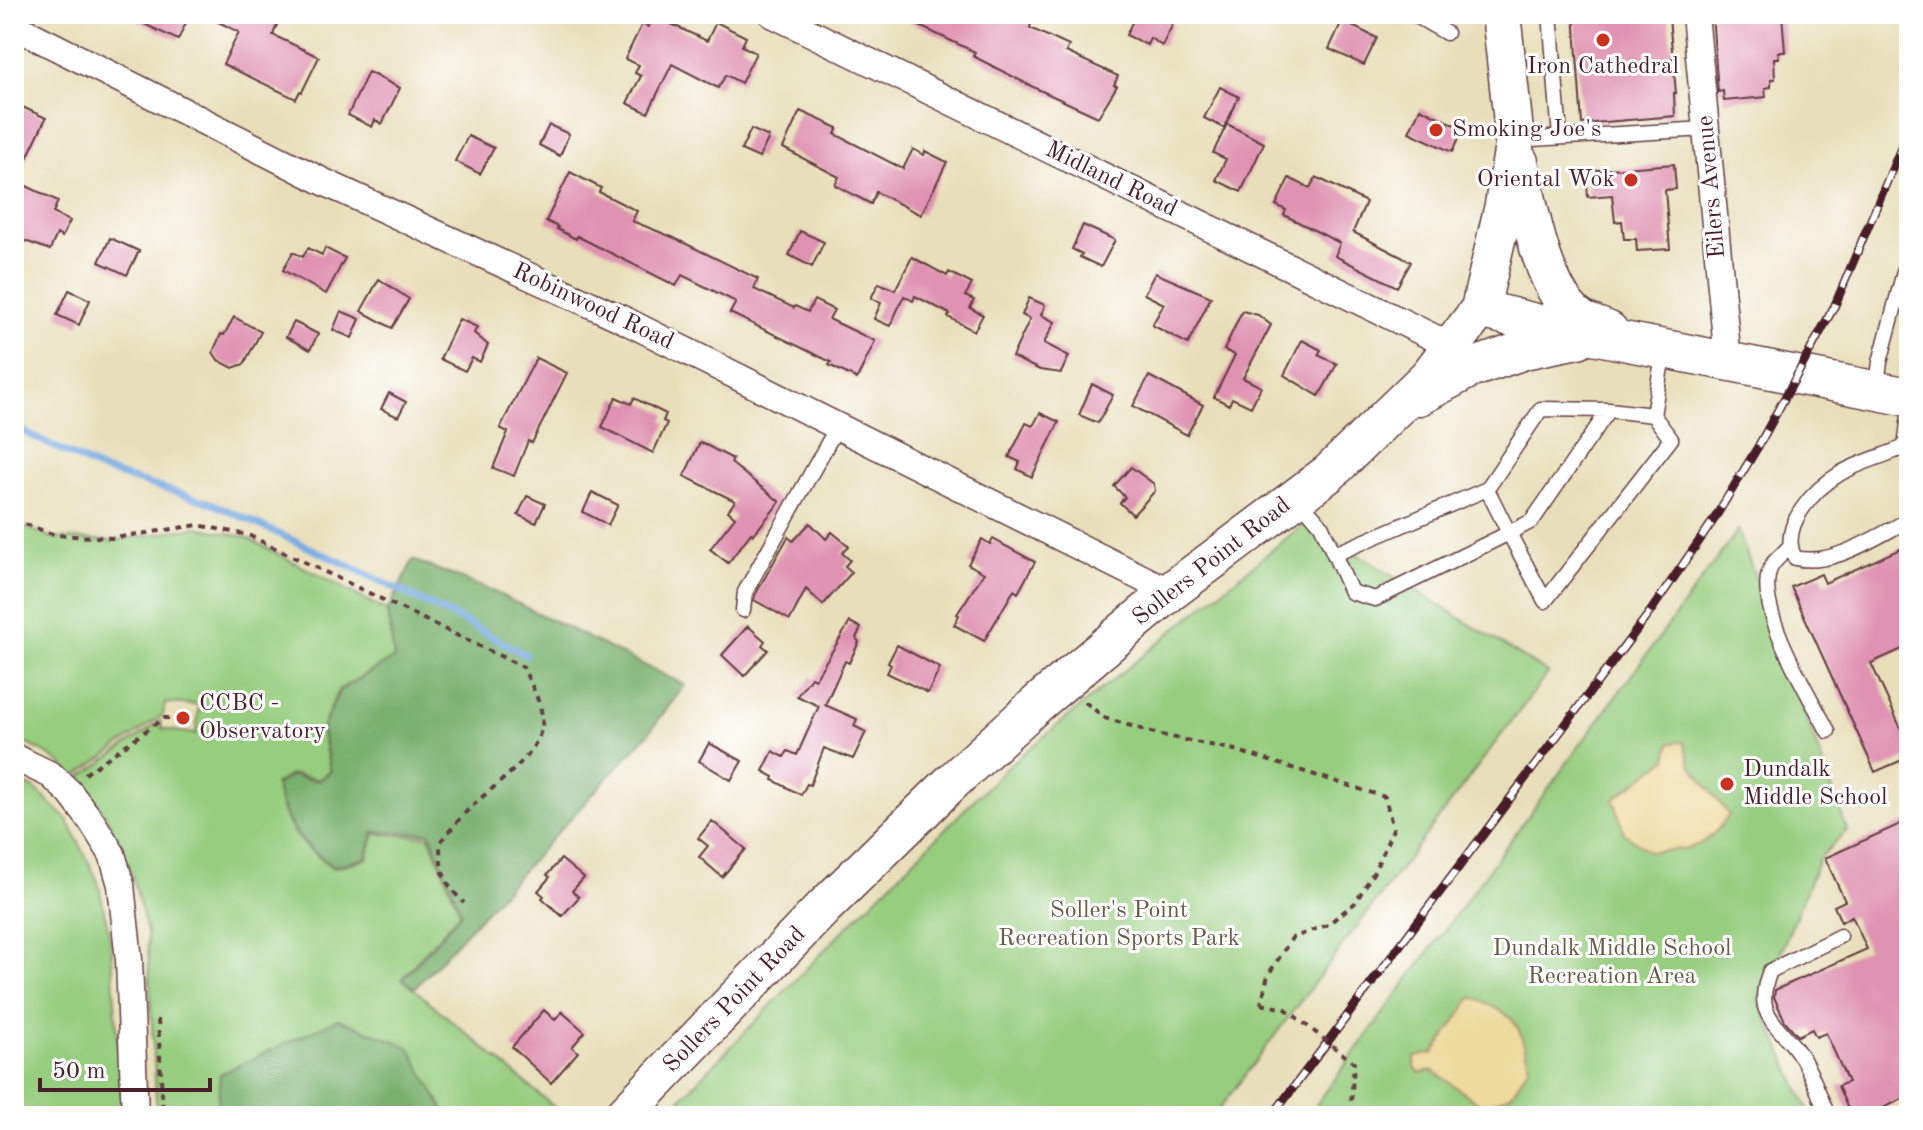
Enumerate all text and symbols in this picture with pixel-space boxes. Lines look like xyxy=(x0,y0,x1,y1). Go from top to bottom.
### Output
marker: Iron Cathedral xyxy=(1594,31,1612,49)
place label: Iron Cathedral xyxy=(1527,55,1679,79)
street label: Eilers Avenue xyxy=(1694,114,1730,260)
place label: Smoking Joe's xyxy=(1452,118,1602,142)
marker: Smoking Joe's xyxy=(1427,121,1445,139)
street label: Midland Road xyxy=(1041,138,1181,222)
place label: Oriental Wok xyxy=(1477,168,1615,192)
marker: Oriental Wok xyxy=(1622,171,1640,189)
street label: Robinwood Road xyxy=(509,259,677,355)
street label: Sollers Point Road xyxy=(1129,493,1295,631)
place label: CCBC - Observatory xyxy=(199,692,326,744)
marker: CCBC - Observatory xyxy=(174,709,192,727)
place label: Dundalk Middle School xyxy=(1743,758,1888,810)
marker: Dundalk Middle School xyxy=(1718,775,1736,793)
park label: Soller's Point Recreation Sports Park xyxy=(998,899,1240,951)
street label: Sollers Point Road xyxy=(659,922,811,1078)
park label: Dundalk Middle School Recreation Area xyxy=(1492,937,1732,989)
scale bar xyxy=(40,1042,210,1092)
text: 50 m xyxy=(52,1060,106,1084)

